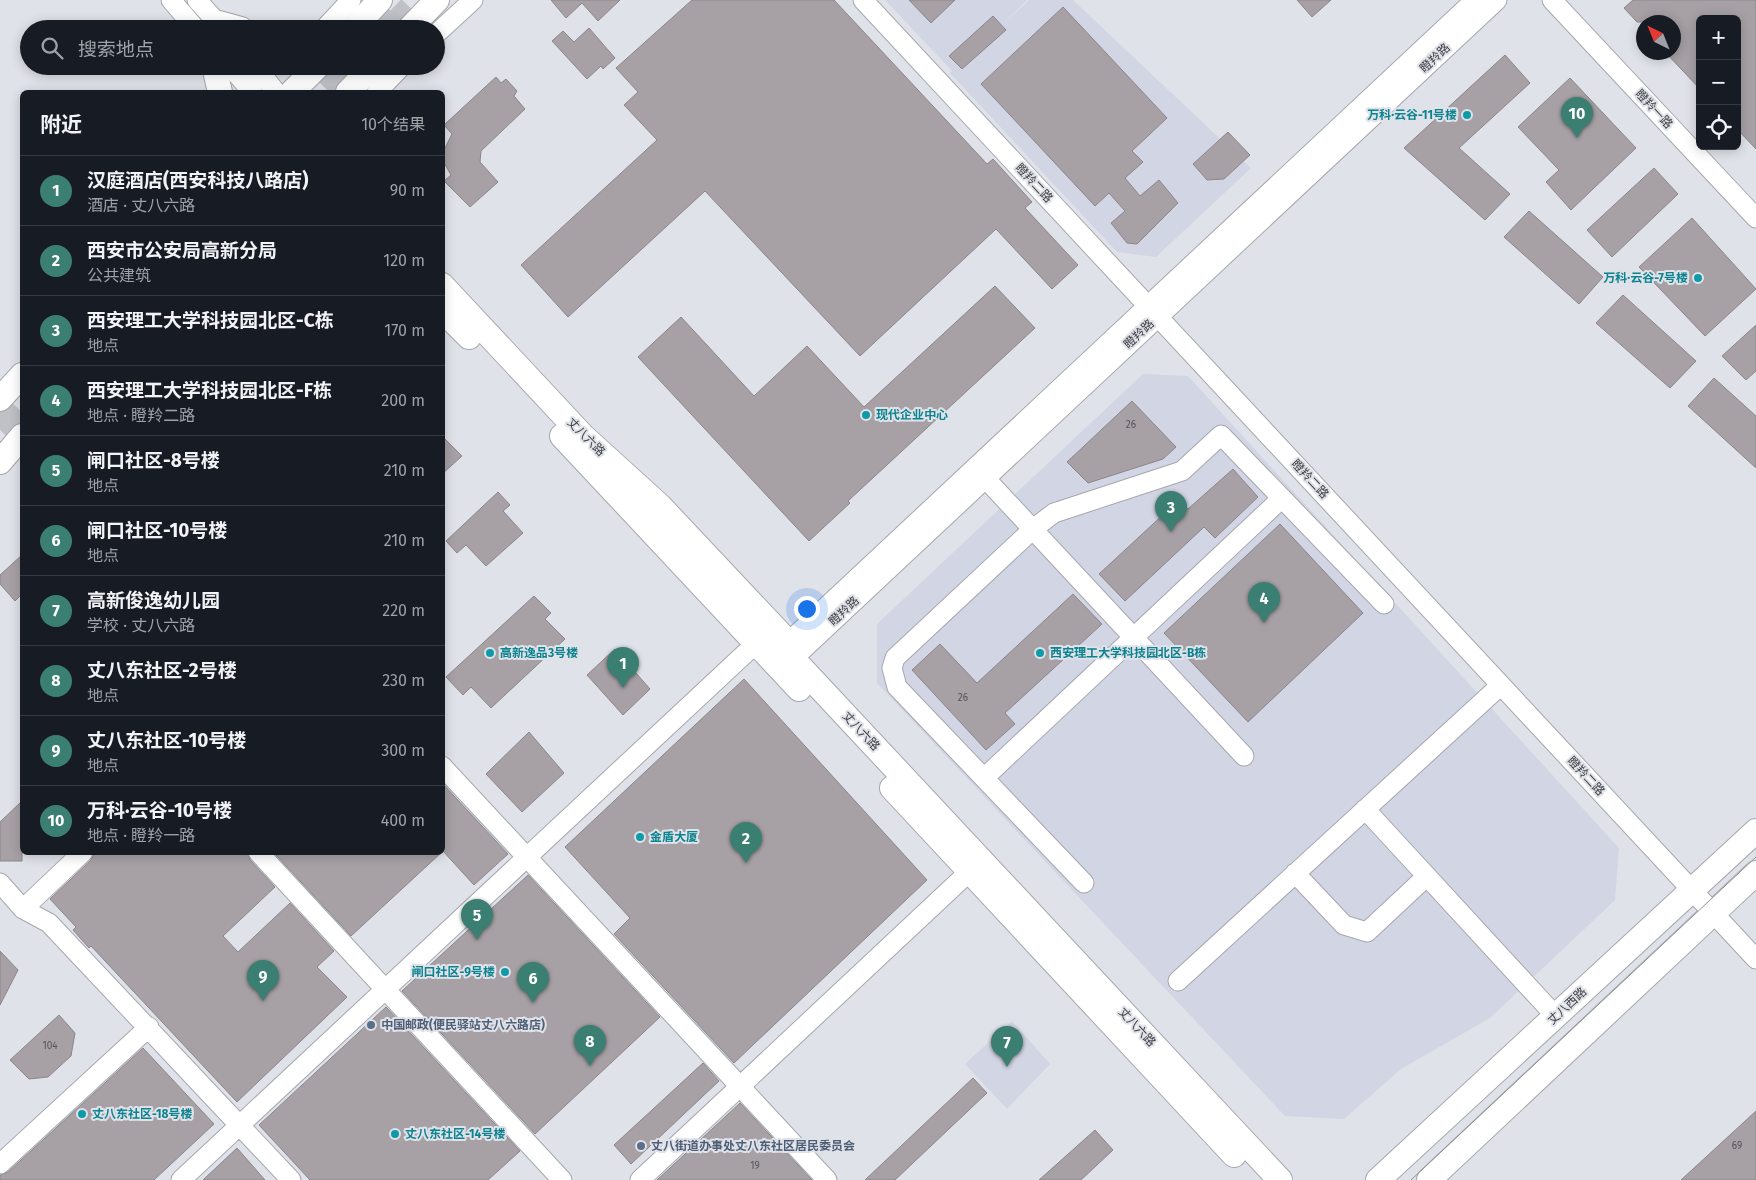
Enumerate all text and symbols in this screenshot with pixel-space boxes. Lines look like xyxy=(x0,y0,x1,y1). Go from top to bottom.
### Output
north arrow xyxy=(1636,15,1681,60)
map controls xyxy=(1696,15,1741,150)
button: + xyxy=(1696,15,1741,60)
search box xyxy=(20,20,445,75)
icon: search xyxy=(38,34,66,62)
text: 搜索地点 xyxy=(78,38,154,61)
street label: 瞪羚路 xyxy=(1417,41,1453,75)
button: − xyxy=(1696,60,1741,105)
street label: 瞪羚一路 xyxy=(1633,87,1675,131)
pin: 10 xyxy=(1561,97,1593,138)
button: locate xyxy=(1696,105,1741,150)
place label: 万科·云谷-11号楼 xyxy=(1367,108,1457,122)
marker: 万科·云谷-11号楼 xyxy=(1461,109,1473,121)
text: 附近 xyxy=(40,112,82,138)
text: 10个结果 xyxy=(361,115,425,134)
street label: 瞪羚二路 xyxy=(1013,161,1055,205)
text: 汉庭酒店(西安科技八路店) xyxy=(87,169,308,192)
text: 1 xyxy=(52,181,60,200)
text: 90 m xyxy=(390,181,425,200)
text: 酒店 · 丈八六路 xyxy=(87,196,195,215)
text: 西安市公安局高新分局 xyxy=(87,239,277,262)
text: 2 xyxy=(52,251,60,270)
text: 120 m xyxy=(383,251,425,270)
text: 公共建筑 xyxy=(87,266,151,285)
place label: 万科·云谷-7号楼 xyxy=(1603,271,1688,285)
marker: 万科·云谷-7号楼 xyxy=(1692,272,1704,284)
text: 西安理工大学科技园北区-C栋 xyxy=(87,309,334,332)
street label: 瞪羚路 xyxy=(1121,317,1157,351)
text: 3 xyxy=(52,321,60,340)
text: 170 m xyxy=(384,321,425,340)
text: 地点 xyxy=(87,336,119,355)
text: 西安理工大学科技园北区-F栋 xyxy=(87,379,332,402)
text: 4 xyxy=(51,391,61,410)
text: 200 m xyxy=(381,391,425,410)
text: 地点 · 瞪羚二路 xyxy=(87,406,195,425)
place label: 现代企业中心 xyxy=(876,408,948,422)
marker: 现代企业中心 xyxy=(860,409,872,421)
street label: 丈八六路 xyxy=(564,415,608,459)
house number: 26 xyxy=(1126,419,1136,431)
text: 闸口社区-8号楼 xyxy=(87,449,220,472)
street label: 瞪羚二路 xyxy=(1289,457,1331,501)
text: 5 xyxy=(52,461,60,480)
text: 210 m xyxy=(384,461,425,480)
text: 地点 xyxy=(87,476,119,495)
pin: 3 xyxy=(1155,491,1187,532)
text: 闸口社区-10号楼 xyxy=(87,519,227,542)
text: 6 xyxy=(51,531,61,550)
text: 210 m xyxy=(384,531,425,550)
text: 地点 xyxy=(87,546,119,565)
pin: 4 xyxy=(1248,582,1280,623)
text: 高新俊逸幼儿园 xyxy=(87,589,220,612)
street label: 瞪羚路 xyxy=(826,594,862,628)
your location xyxy=(794,596,820,622)
text: 7 xyxy=(52,601,60,620)
text: 220 m xyxy=(382,601,425,620)
text: 学校 · 丈八六路 xyxy=(87,616,195,635)
place label: 高新逸品3号楼 xyxy=(500,646,578,660)
place label: 西安理工大学科技园北区-B栋 xyxy=(1050,646,1206,660)
marker: 高新逸品3号楼 xyxy=(484,647,496,659)
pin: 1 xyxy=(607,647,639,688)
marker: 西安理工大学科技园北区-B栋 xyxy=(1034,647,1046,659)
text: 丈八东社区-2号楼 xyxy=(87,659,237,682)
text: 8 xyxy=(51,671,61,690)
text: 230 m xyxy=(382,671,425,690)
text: 地点 xyxy=(87,686,119,705)
house number: 26 xyxy=(958,692,968,704)
street label: 丈八六路 xyxy=(840,709,882,753)
text: 丈八东社区-10号楼 xyxy=(87,729,246,752)
text: 9 xyxy=(52,741,60,760)
text: 300 m xyxy=(381,741,425,760)
street label: 瞪羚二路 xyxy=(1565,754,1607,798)
text: 地点 xyxy=(87,756,119,775)
text: 万科·云谷-10号楼 xyxy=(87,799,232,822)
text: 10 xyxy=(48,811,64,830)
text: 400 m xyxy=(381,811,425,830)
pin: 2 xyxy=(730,822,762,863)
text: 地点 · 瞪羚一路 xyxy=(87,826,195,845)
place label: 金盾大厦 xyxy=(650,830,698,844)
marker: 金盾大厦 xyxy=(634,831,646,843)
pin: 5 xyxy=(461,899,493,940)
pin: 9 xyxy=(247,960,279,1001)
pin: 6 xyxy=(517,962,549,1003)
place label: 闸口社区-9号楼 xyxy=(412,965,495,979)
marker: 闸口社区-9号楼 xyxy=(499,966,511,978)
street label: 丈八西路 xyxy=(1545,985,1589,1027)
street label: 丈八六路 xyxy=(1116,1005,1158,1049)
place label: 中国邮政(便民驿站丈八六路店) xyxy=(381,1018,545,1032)
marker: 中国邮政(便民驿站丈八六路店) xyxy=(365,1019,377,1031)
pin: 8 xyxy=(574,1025,606,1066)
pin: 7 xyxy=(991,1026,1023,1067)
house number: 104 xyxy=(42,1040,58,1052)
place label: 丈八东社区-18号楼 xyxy=(92,1107,193,1121)
marker: 丈八东社区-18号楼 xyxy=(76,1108,88,1120)
place label: 丈八东社区-14号楼 xyxy=(405,1127,505,1141)
marker: 丈八东社区-14号楼 xyxy=(389,1128,401,1140)
place label: 丈八街道办事处丈八东社区居民委员会 xyxy=(651,1139,855,1153)
marker: 丈八街道办事处丈八东社区居民委员会 xyxy=(635,1140,647,1152)
house number: 69 xyxy=(1732,1140,1742,1152)
house number: 19 xyxy=(750,1160,760,1172)

